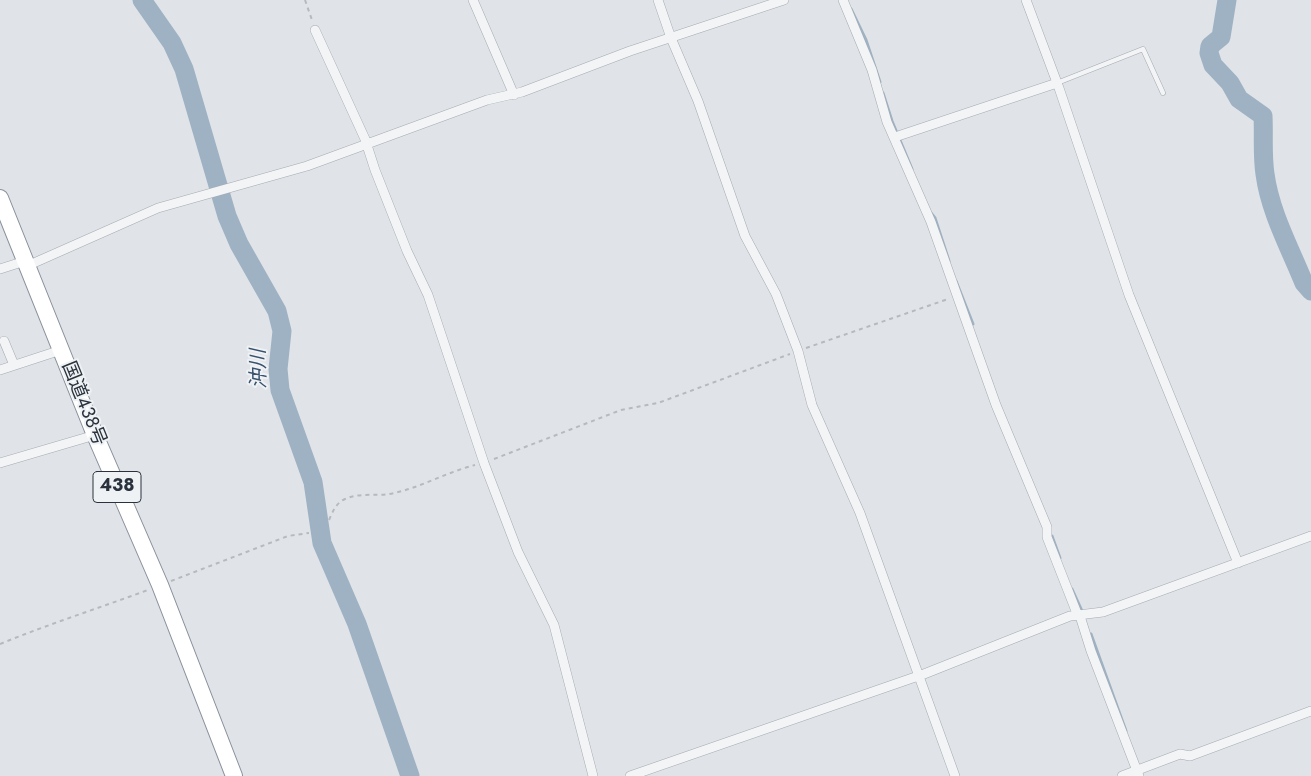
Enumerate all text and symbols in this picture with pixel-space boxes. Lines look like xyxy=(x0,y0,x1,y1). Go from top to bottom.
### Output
water label: 沖川 xyxy=(248,349,272,389)
street label: 国道438号 xyxy=(56,359,110,449)
road number: 438 xyxy=(93,472,141,502)

